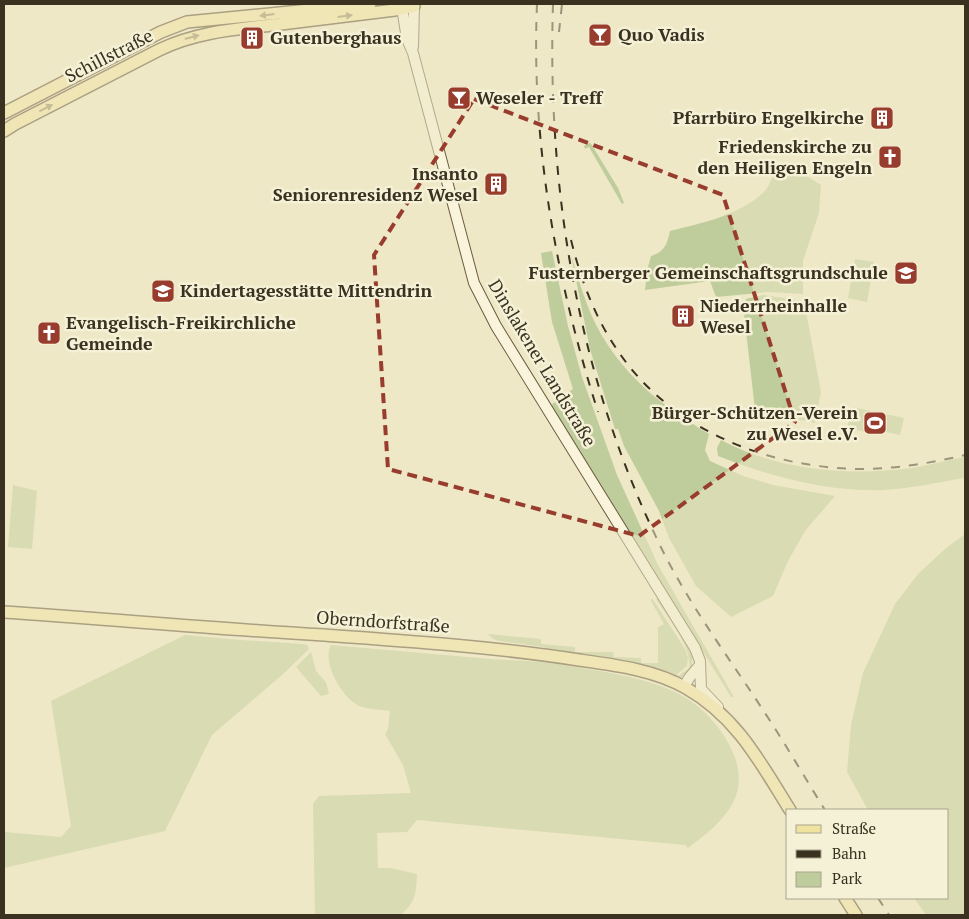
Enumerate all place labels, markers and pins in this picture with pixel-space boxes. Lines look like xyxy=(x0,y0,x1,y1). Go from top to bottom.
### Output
bar icon: Quo Vadis xyxy=(587,22,613,48)
place label: Quo Vadis xyxy=(618,22,705,46)
building icon: Gutenberghaus xyxy=(239,25,265,51)
place label: Gutenberghaus xyxy=(270,25,401,49)
bar icon: Weseler - Treff xyxy=(446,85,472,111)
place label: Weseler - Treff xyxy=(476,85,604,109)
place label: Pfarrbüro Engelkirche xyxy=(673,105,864,129)
building icon: Pfarrbüro Engelkirche xyxy=(869,105,895,131)
place label: Friedenskirche zu den Heiligen Engeln xyxy=(698,134,872,179)
church icon: Friedenskirche zu den Heiligen Engeln xyxy=(877,144,903,170)
place label: Insanto Seniorenresidenz Wesel xyxy=(273,161,478,206)
building icon: Insanto Seniorenresidenz Wesel xyxy=(483,171,509,197)
place label: Fusternberger Gemeinschaftsgrundschule xyxy=(528,260,888,284)
school or university icon: Fusternberger Gemeinschaftsgrundschule xyxy=(893,260,919,286)
school or university icon: Kindertagesstätte Mittendrin xyxy=(150,278,176,304)
place label: Kindertagesstätte Mittendrin xyxy=(180,278,432,302)
place label: Niederrheinhalle Wesel xyxy=(700,293,848,338)
building icon: Niederrheinhalle Wesel xyxy=(670,303,696,329)
place label: Evangelisch-Freikirchliche Gemeinde xyxy=(66,310,296,355)
church icon: Evangelisch-Freikirchliche Gemeinde xyxy=(36,320,62,346)
place label: Bürger-Schützen-Verein zu Wesel e.V. xyxy=(652,400,858,445)
sports icon: Bürger-Schützen-Verein zu Wesel e.V. xyxy=(862,410,888,436)

